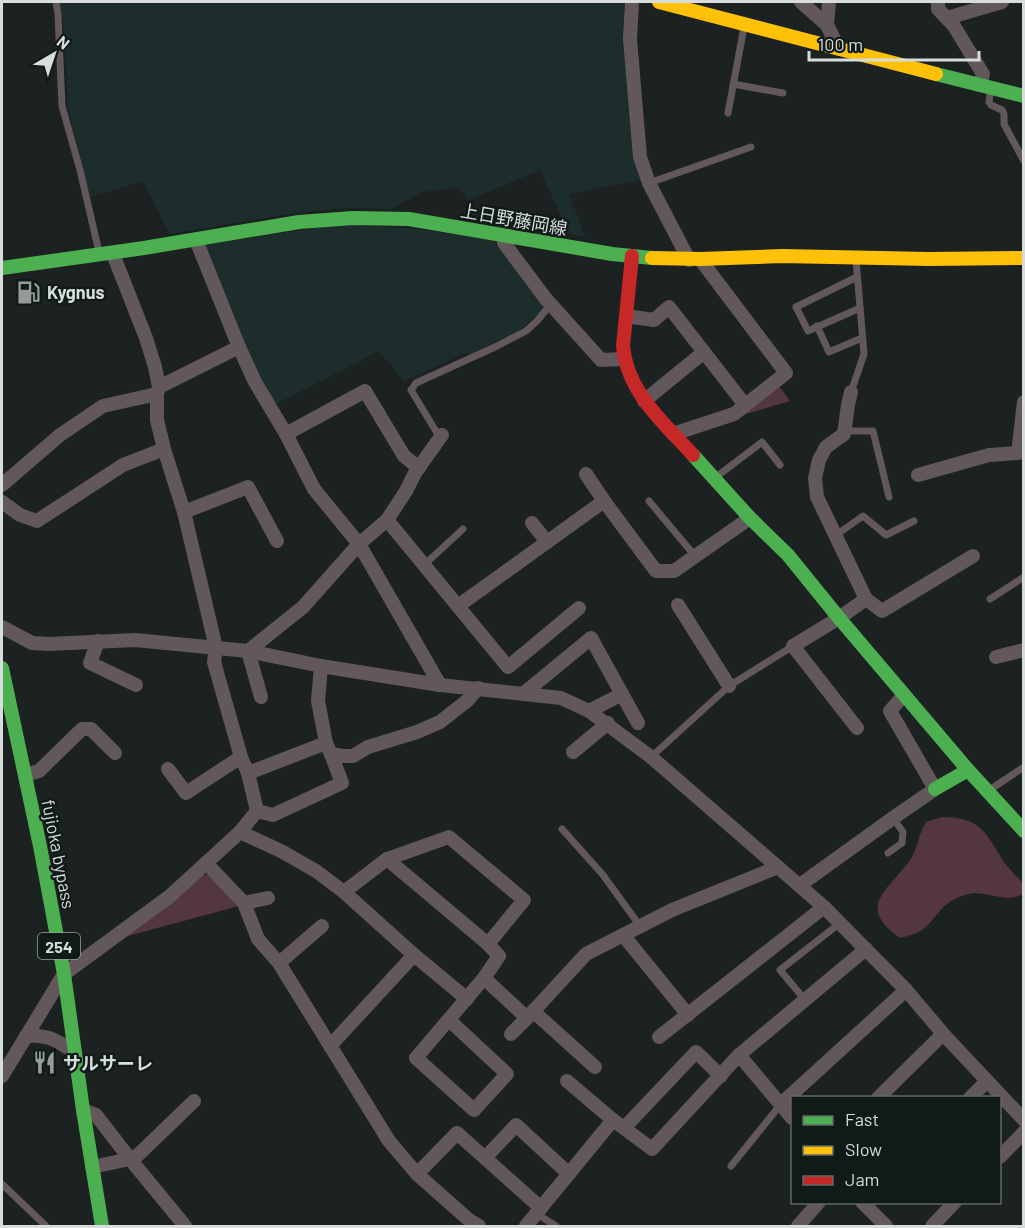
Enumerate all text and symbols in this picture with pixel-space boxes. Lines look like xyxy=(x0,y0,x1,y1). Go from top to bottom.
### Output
north arrow xyxy=(24,24,84,84)
scale bar xyxy=(809,24,978,62)
text: N xyxy=(54,31,74,53)
text: 100 m xyxy=(818,33,863,55)
street label: 上日野藤岡線 xyxy=(459,199,569,239)
fuel station icon: Kygnus xyxy=(16,279,42,305)
place label: Kygnus xyxy=(47,281,105,303)
street label: fujioka bypass xyxy=(38,798,80,910)
road number: 254 xyxy=(38,933,80,959)
restaurant icon: サルサーレ xyxy=(32,1050,58,1076)
place label: サルサーレ xyxy=(63,1052,153,1074)
legend xyxy=(791,1096,1001,1204)
text: Fast xyxy=(845,1108,879,1130)
text: Slow xyxy=(845,1138,882,1160)
text: Jam xyxy=(845,1168,879,1190)

